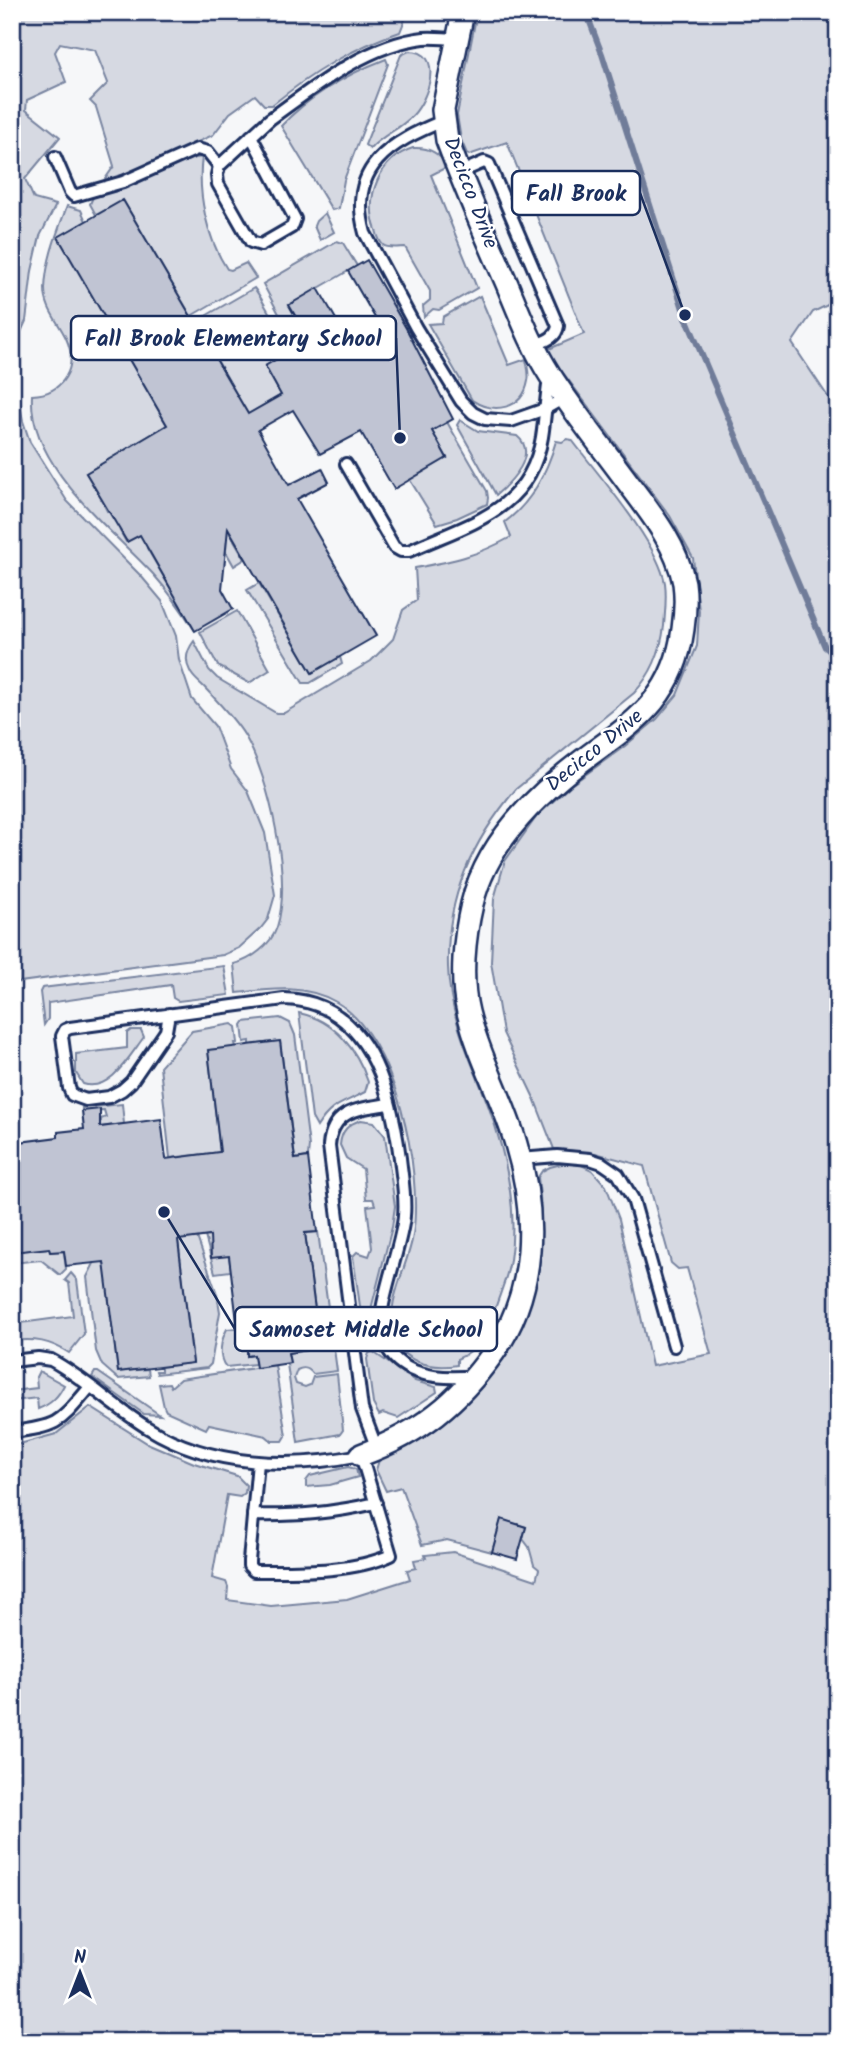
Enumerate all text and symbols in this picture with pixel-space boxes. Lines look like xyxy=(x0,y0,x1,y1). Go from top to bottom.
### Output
street label: Decicco Drive xyxy=(433,132,507,254)
callout: Fall Brook xyxy=(512,171,640,215)
text: Fall Brook xyxy=(526,177,627,213)
callout: Fall Brook Elementary School xyxy=(71,316,396,360)
text: Fall Brook Elementary School xyxy=(84,322,382,358)
street label: Decicco Drive xyxy=(539,701,652,801)
callout: Samoset Middle School xyxy=(235,1307,497,1351)
text: Samoset Middle School xyxy=(249,1313,484,1349)
north arrow xyxy=(46,1938,116,2008)
text: N xyxy=(74,1943,86,1973)

